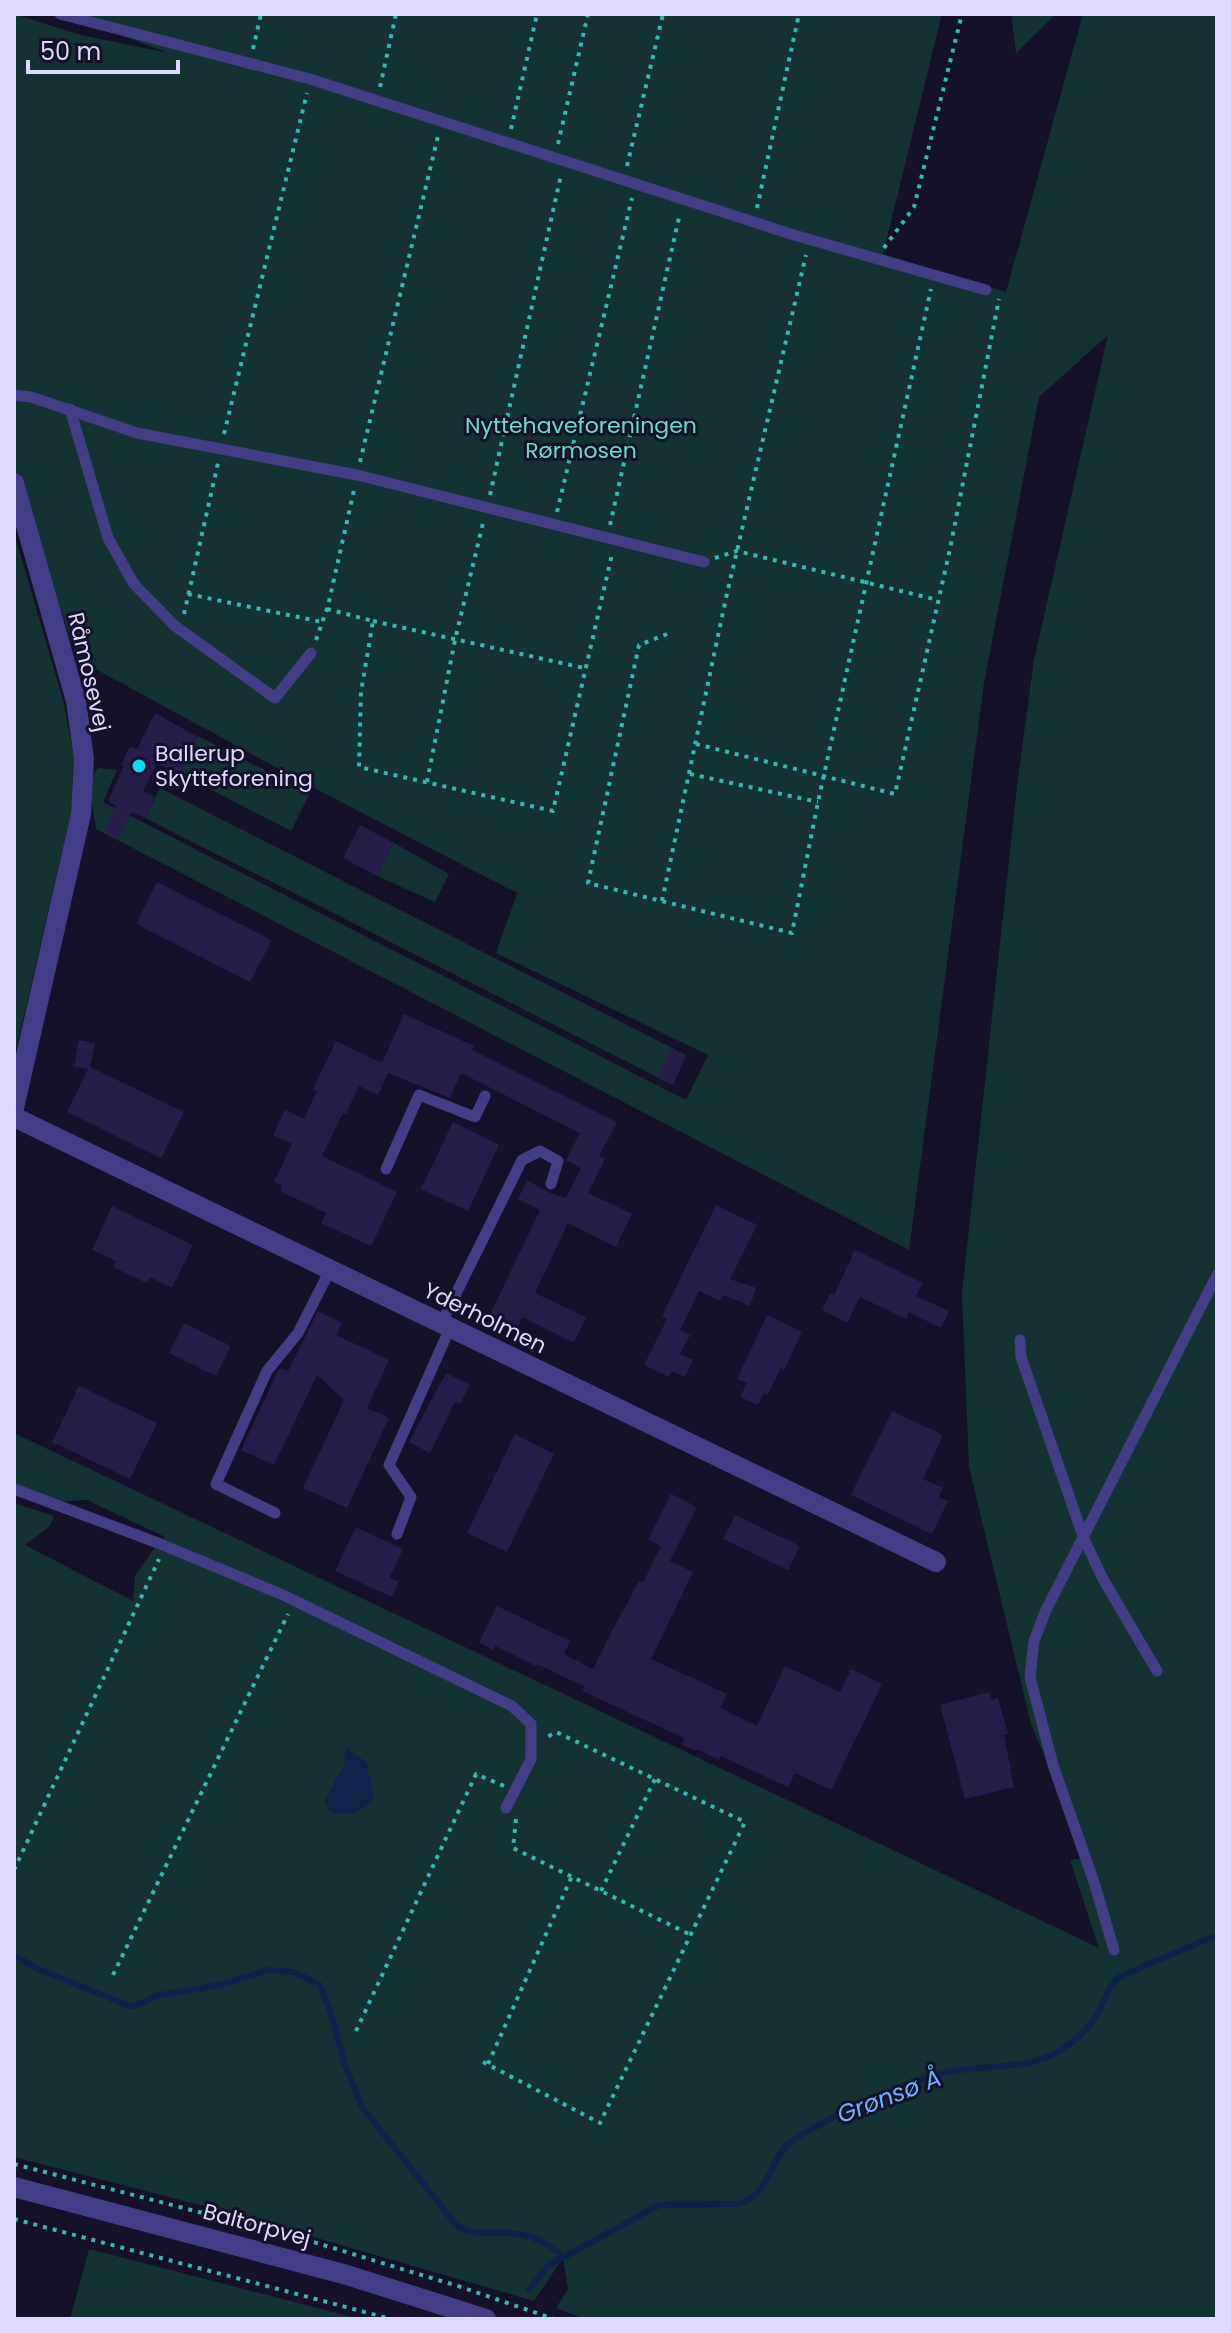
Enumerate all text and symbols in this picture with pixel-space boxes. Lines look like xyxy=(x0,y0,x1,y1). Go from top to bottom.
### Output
scale bar xyxy=(28,24,178,74)
text: 50 m xyxy=(40,35,101,68)
park label: Nyttehaveforeningen Rørmosen xyxy=(465,410,697,466)
street label: Råmosevej xyxy=(60,609,118,735)
place label: Ballerup Skytteforening xyxy=(155,738,313,794)
marker: Ballerup Skytteforening xyxy=(130,757,148,775)
street label: Yderholmen xyxy=(418,1275,552,1361)
water label: Grønsø Å xyxy=(832,2061,946,2131)
street label: Baltorpvej xyxy=(200,2196,314,2254)

